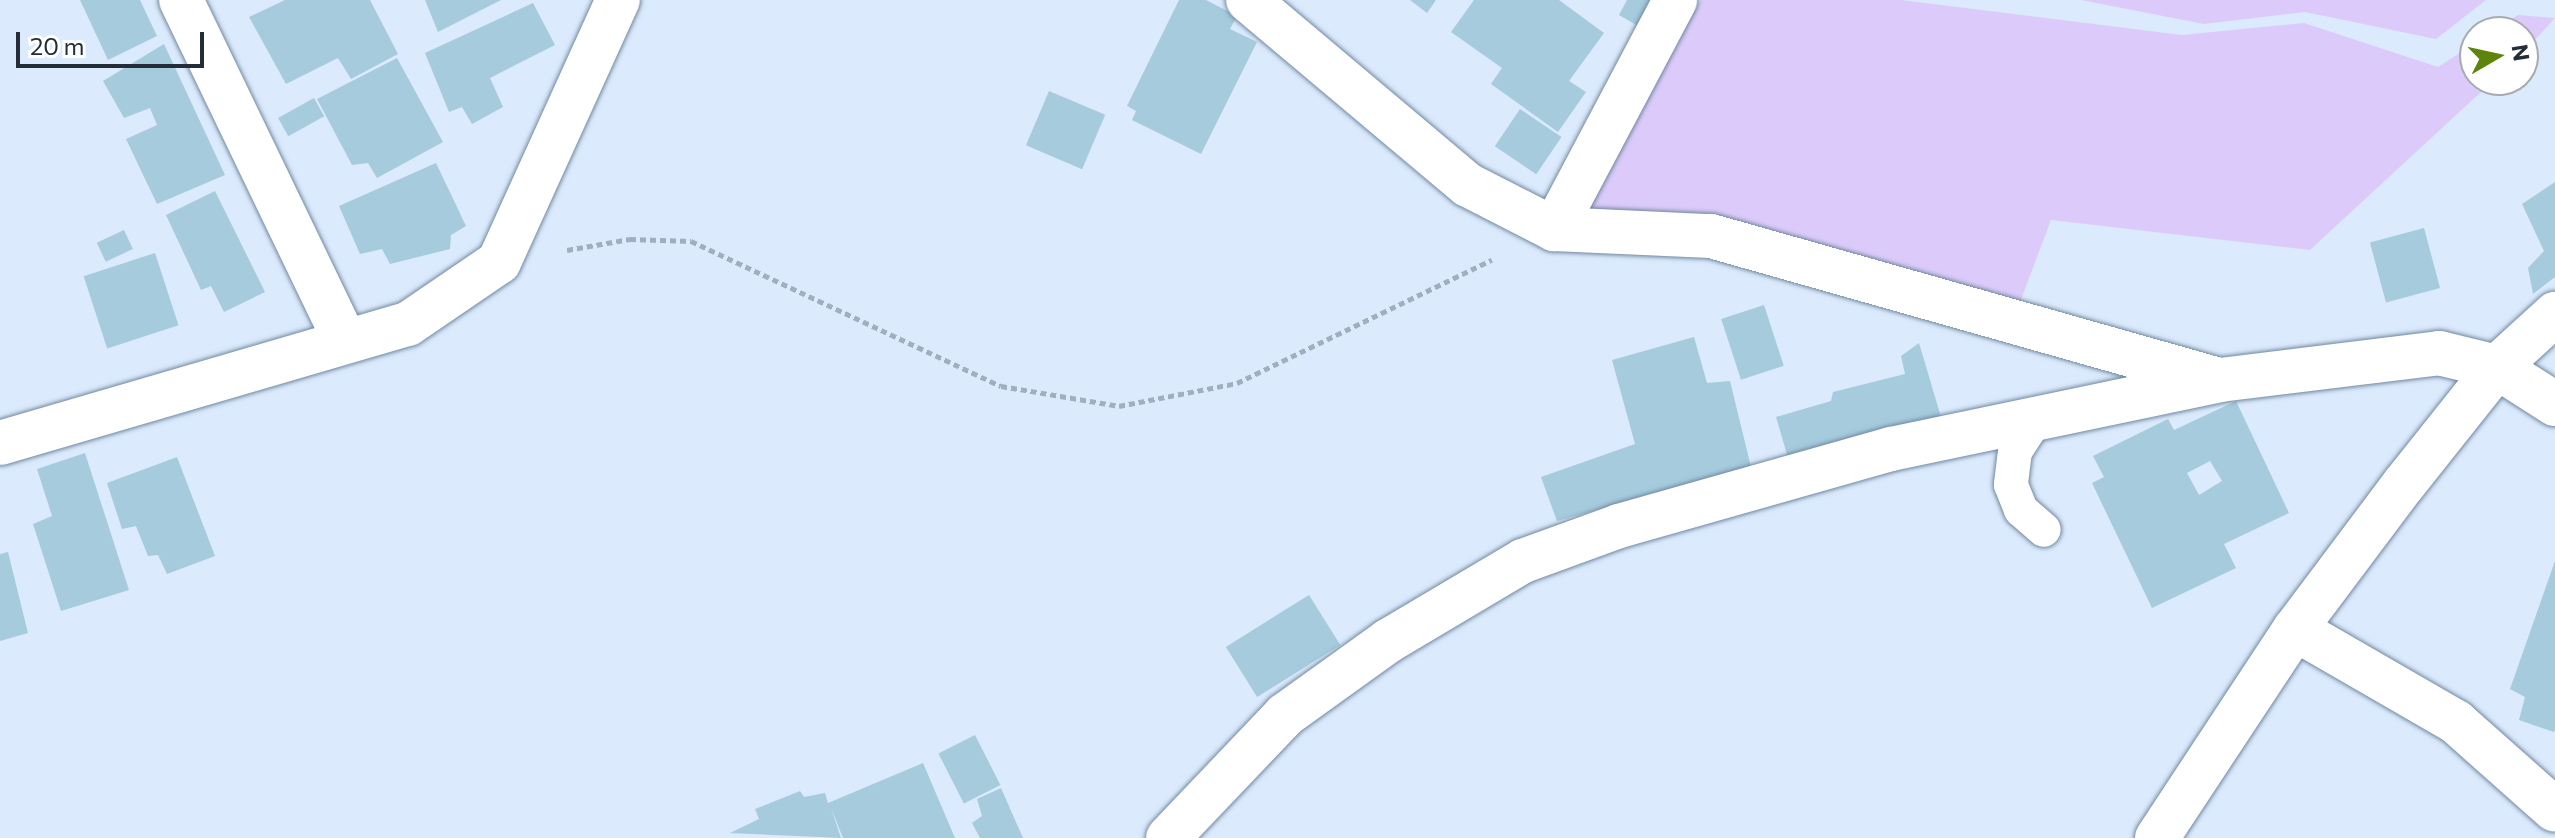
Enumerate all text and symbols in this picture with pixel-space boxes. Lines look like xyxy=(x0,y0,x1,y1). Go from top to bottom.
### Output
scale bar xyxy=(20,16,208,66)
north arrow xyxy=(2459,16,2539,96)
text: 20 m xyxy=(30,31,84,60)
text: N xyxy=(2507,42,2536,63)

